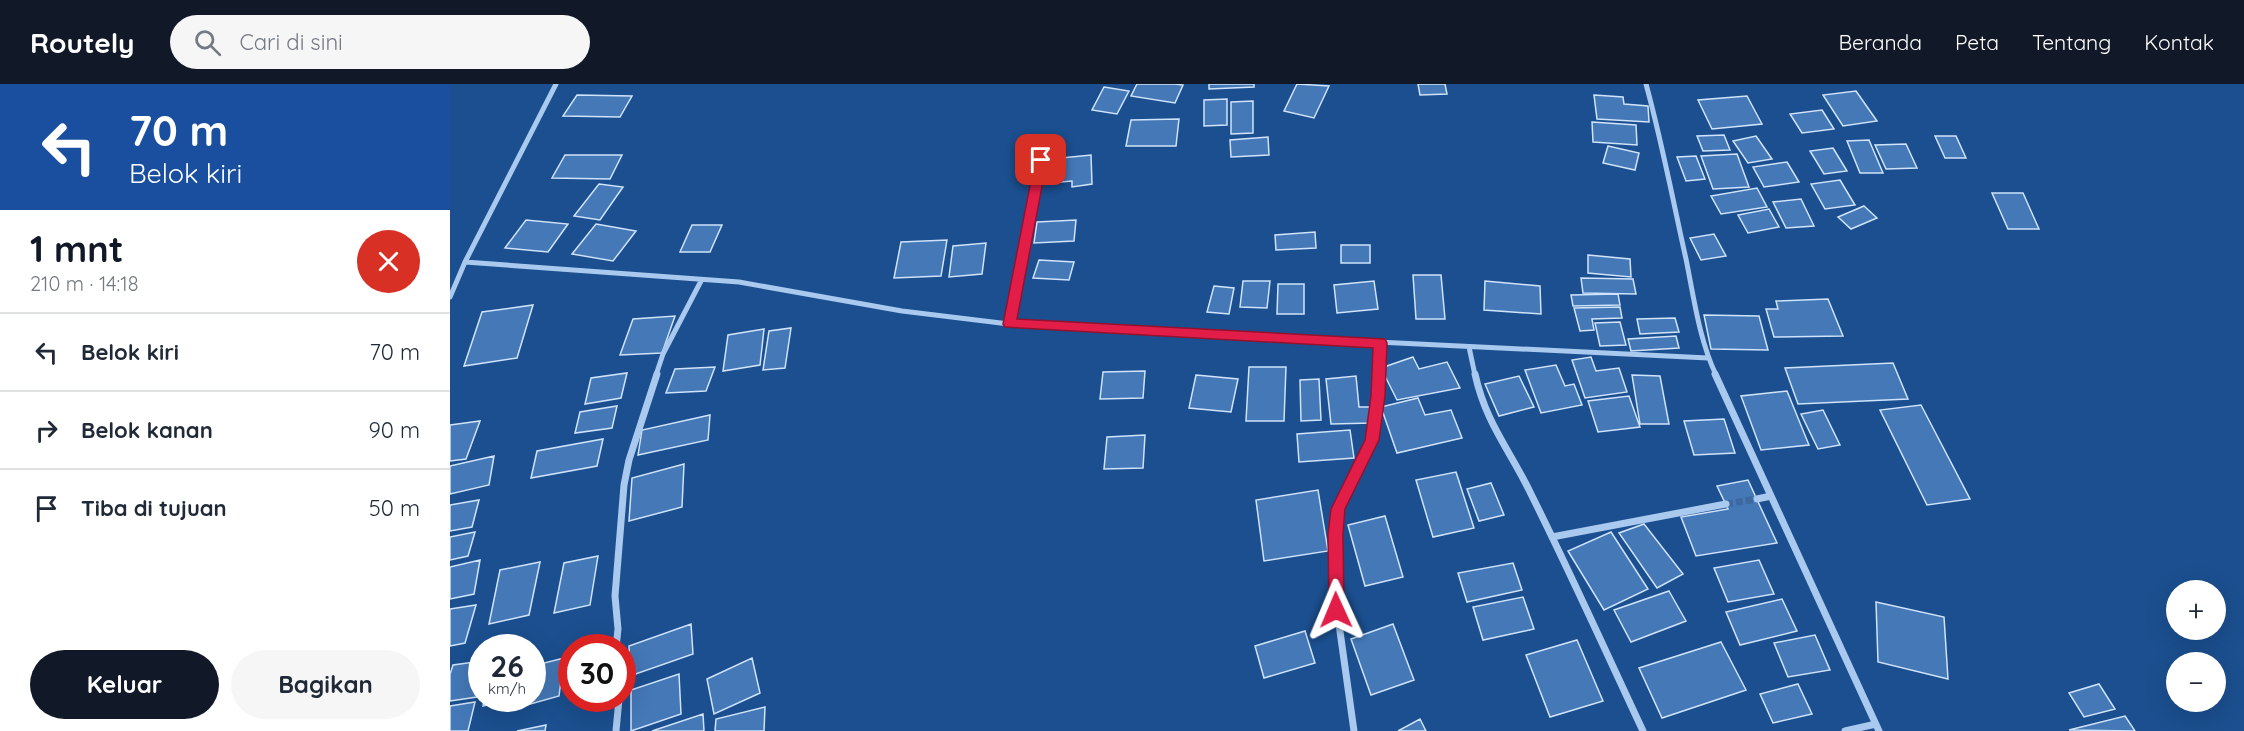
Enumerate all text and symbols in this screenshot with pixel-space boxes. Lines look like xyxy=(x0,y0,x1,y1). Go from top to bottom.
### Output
search box xyxy=(170,15,590,69)
text: Routely xyxy=(30,25,134,60)
icon: search xyxy=(191,26,224,59)
text: Cari di sini xyxy=(239,28,343,56)
text: Beranda xyxy=(1838,29,1922,55)
text: Peta xyxy=(1955,29,1999,55)
text: Tentang xyxy=(2032,29,2111,55)
text: Kontak xyxy=(2144,29,2214,55)
text: 70 m xyxy=(129,104,228,157)
icon: left xyxy=(30,108,108,186)
pin xyxy=(1015,134,1066,185)
icon: arrive xyxy=(1024,143,1057,176)
text: Belok kiri xyxy=(129,156,242,190)
text: 1 mnt xyxy=(30,226,123,271)
button: close xyxy=(357,230,420,293)
text: 210 m · 14:18 xyxy=(30,271,138,296)
icon: left xyxy=(30,336,63,369)
text: Belok kiri xyxy=(81,338,179,366)
text: 70 m xyxy=(370,338,420,366)
icon: right xyxy=(30,414,63,447)
text: Belok kanan xyxy=(81,416,213,444)
text: 90 m xyxy=(369,416,420,444)
icon: arrive xyxy=(30,492,63,525)
text: Tiba di tujuan xyxy=(81,494,227,522)
text: 50 m xyxy=(369,494,420,522)
position arrow xyxy=(1304,578,1368,642)
map controls xyxy=(2166,580,2226,712)
button: + xyxy=(2166,580,2226,640)
speed limit sign: 30 xyxy=(558,634,636,712)
text: 26 xyxy=(490,647,524,685)
button: Keluar xyxy=(30,650,219,719)
button: Bagikan xyxy=(231,650,420,719)
button: − xyxy=(2166,652,2226,712)
text: km/h xyxy=(488,679,526,698)

